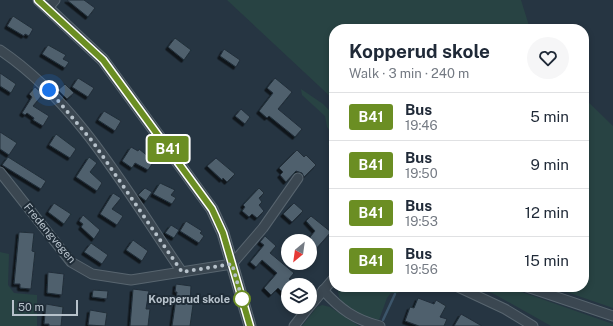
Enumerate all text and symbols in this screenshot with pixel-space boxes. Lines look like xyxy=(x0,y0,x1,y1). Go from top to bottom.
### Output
button: heart xyxy=(527,37,569,79)
text: Kopperud skole xyxy=(349,40,490,62)
text: Walk · 3 min · 240 m xyxy=(349,66,469,81)
your location xyxy=(39,80,59,100)
text: Bus xyxy=(405,101,432,118)
text: 5 min xyxy=(530,108,569,125)
text: B41 xyxy=(359,109,383,125)
text: 19:46 xyxy=(405,118,438,133)
line badge: B41 xyxy=(145,136,191,162)
text: B41 xyxy=(156,141,180,157)
text: Bus xyxy=(405,149,432,166)
text: 9 min xyxy=(531,156,569,173)
text: B41 xyxy=(359,157,383,173)
text: 19:50 xyxy=(405,166,438,181)
text: Bus xyxy=(405,197,432,214)
street label: Fredengvegen xyxy=(22,201,78,265)
text: 12 min xyxy=(525,204,569,221)
text: B41 xyxy=(359,205,383,221)
text: 19:53 xyxy=(405,214,438,229)
north arrow xyxy=(281,234,317,270)
map controls xyxy=(281,234,317,314)
text: Bus xyxy=(405,245,432,262)
text: 15 min xyxy=(524,252,569,269)
text: B41 xyxy=(359,253,383,269)
text: 19:56 xyxy=(405,262,438,277)
button: layers xyxy=(281,278,317,314)
marker: Kopperud skole xyxy=(233,290,251,308)
place label: Kopperud skole xyxy=(148,293,230,305)
scale bar xyxy=(12,298,78,317)
text: 50 m xyxy=(18,301,44,313)

